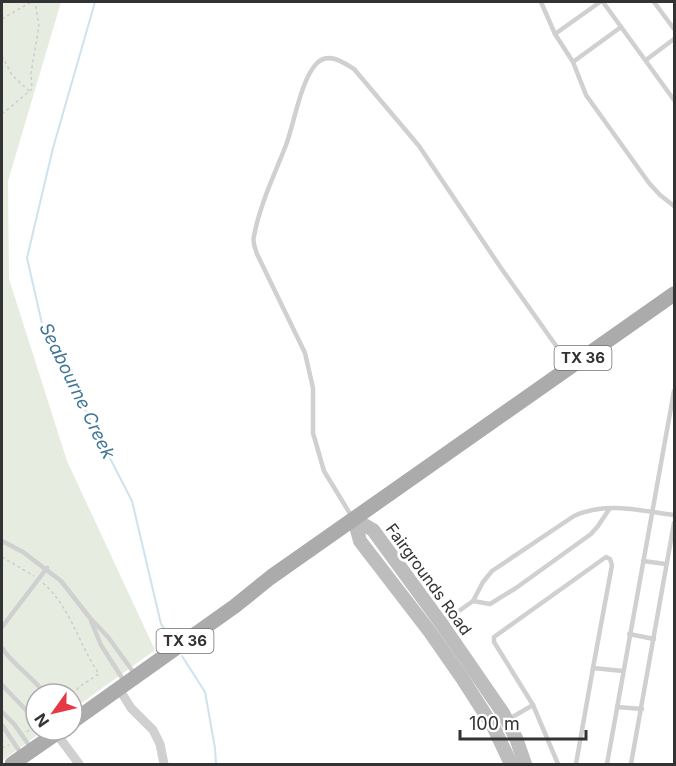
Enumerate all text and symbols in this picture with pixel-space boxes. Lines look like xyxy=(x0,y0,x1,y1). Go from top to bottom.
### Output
water label: Seabourne Creek xyxy=(35,319,120,463)
road number: TX 36 xyxy=(554,346,612,370)
street label: Fairgrounds Road xyxy=(382,519,476,639)
road number: TX 36 xyxy=(156,629,213,653)
north arrow xyxy=(24,682,84,742)
scale bar xyxy=(460,703,586,741)
text: N xyxy=(30,710,53,731)
text: 100 m xyxy=(469,713,520,734)

